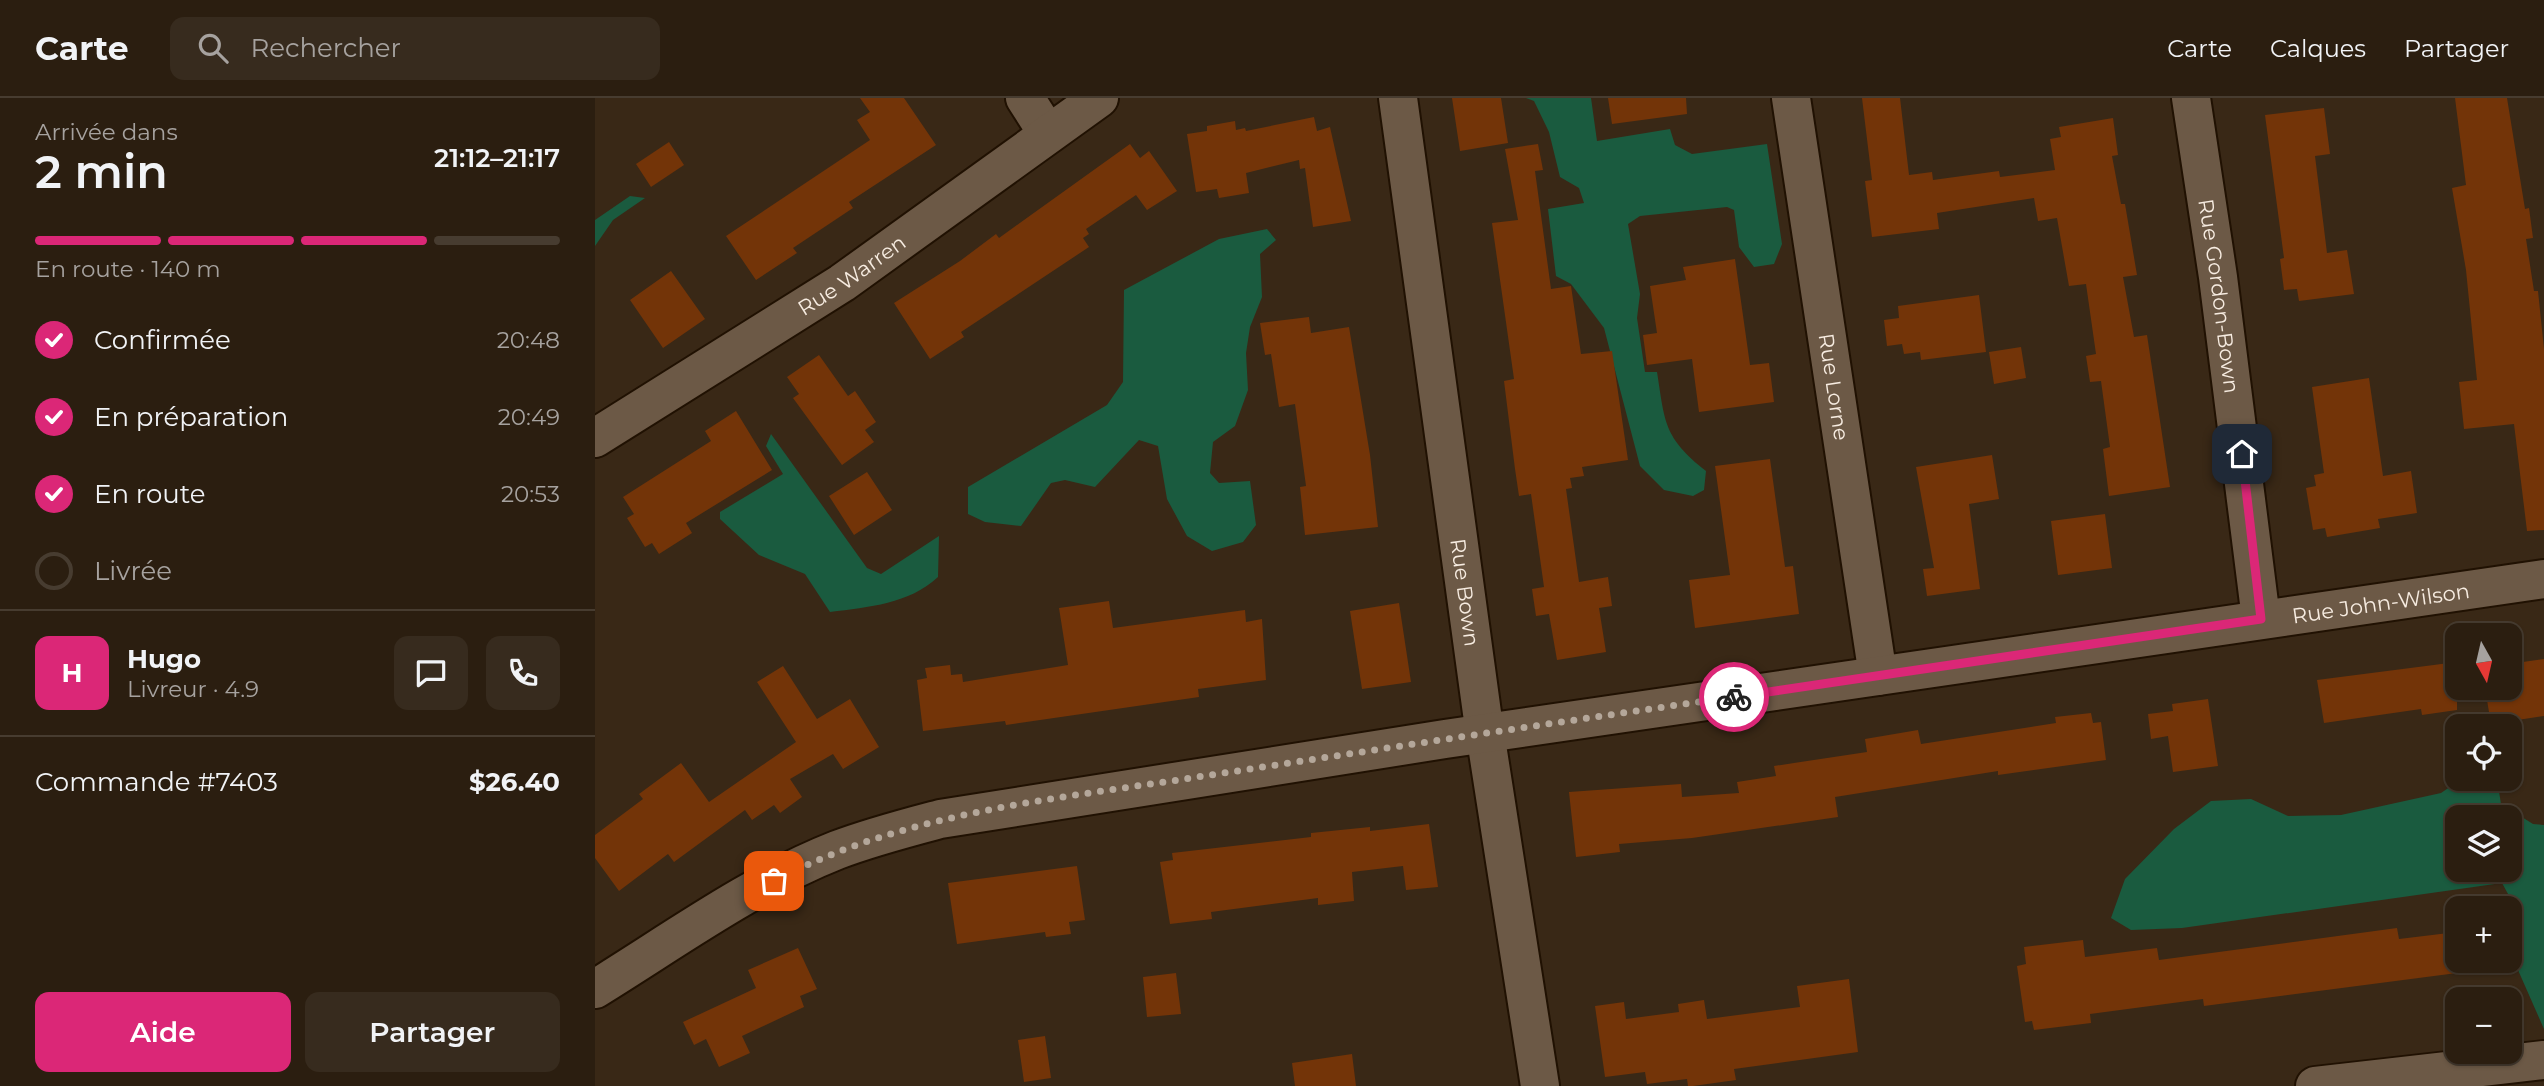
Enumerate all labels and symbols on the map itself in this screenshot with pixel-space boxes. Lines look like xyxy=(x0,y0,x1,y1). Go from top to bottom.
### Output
street label: Rue Gordon-Bown xyxy=(2194,197,2245,395)
street label: Rue Warren xyxy=(793,229,910,320)
street label: Rue Lorne xyxy=(1814,331,1855,442)
pin xyxy=(2212,424,2272,484)
street label: Rue Bown xyxy=(1446,537,1485,648)
street label: Rue John-Wilson xyxy=(2290,578,2471,628)
north arrow xyxy=(2445,623,2522,700)
courier xyxy=(1699,662,1769,732)
pin xyxy=(744,851,804,911)

